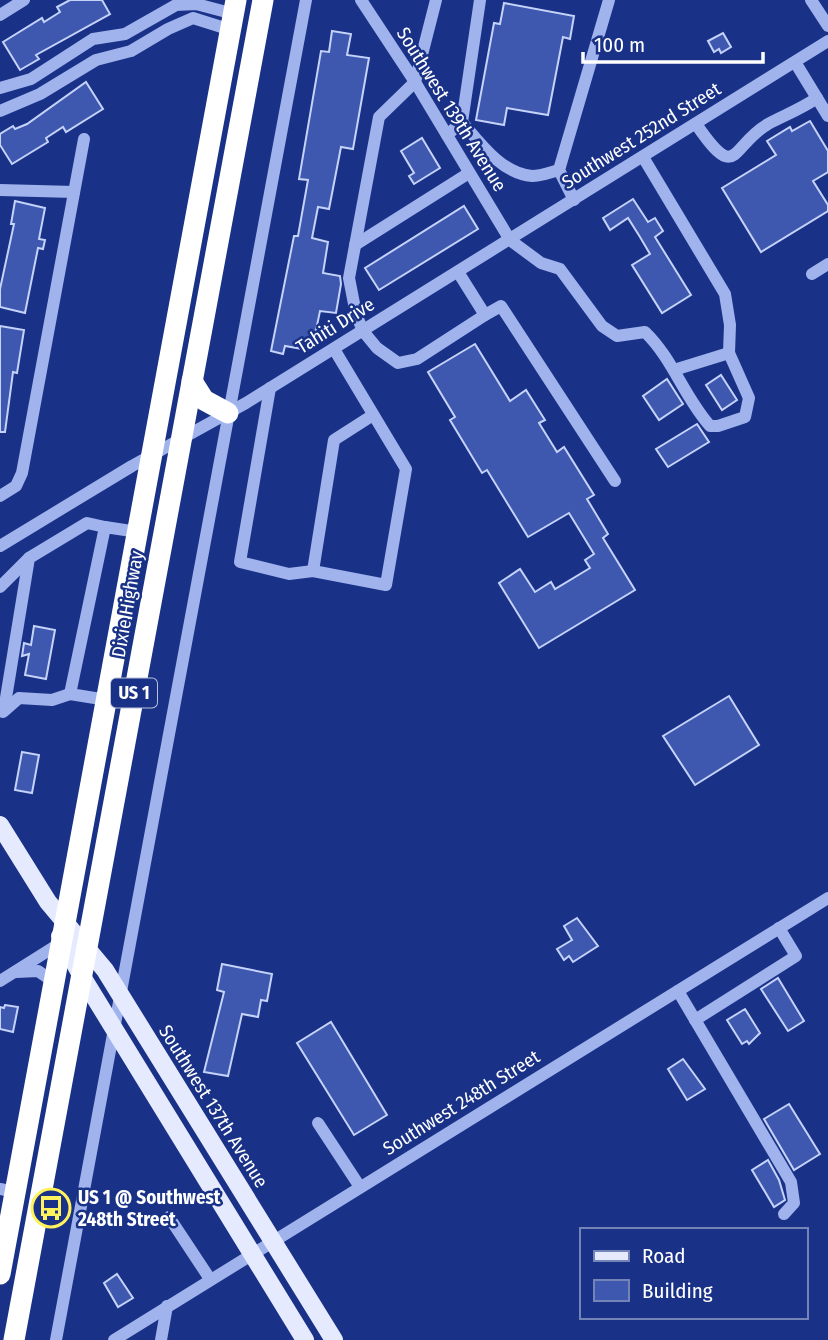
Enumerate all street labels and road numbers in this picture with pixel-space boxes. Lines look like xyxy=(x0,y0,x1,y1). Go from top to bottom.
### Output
street label: Southwest 139th Avenue xyxy=(392,23,511,195)
street label: Southwest 252nd Street xyxy=(558,77,726,194)
street label: Tahiti Drive xyxy=(292,292,379,358)
street label: Dixie Highway xyxy=(107,549,148,659)
road number: US 1 xyxy=(111,678,157,708)
street label: Southwest 137th Avenue xyxy=(154,1021,273,1192)
street label: Southwest 248th Street xyxy=(379,1044,544,1160)

